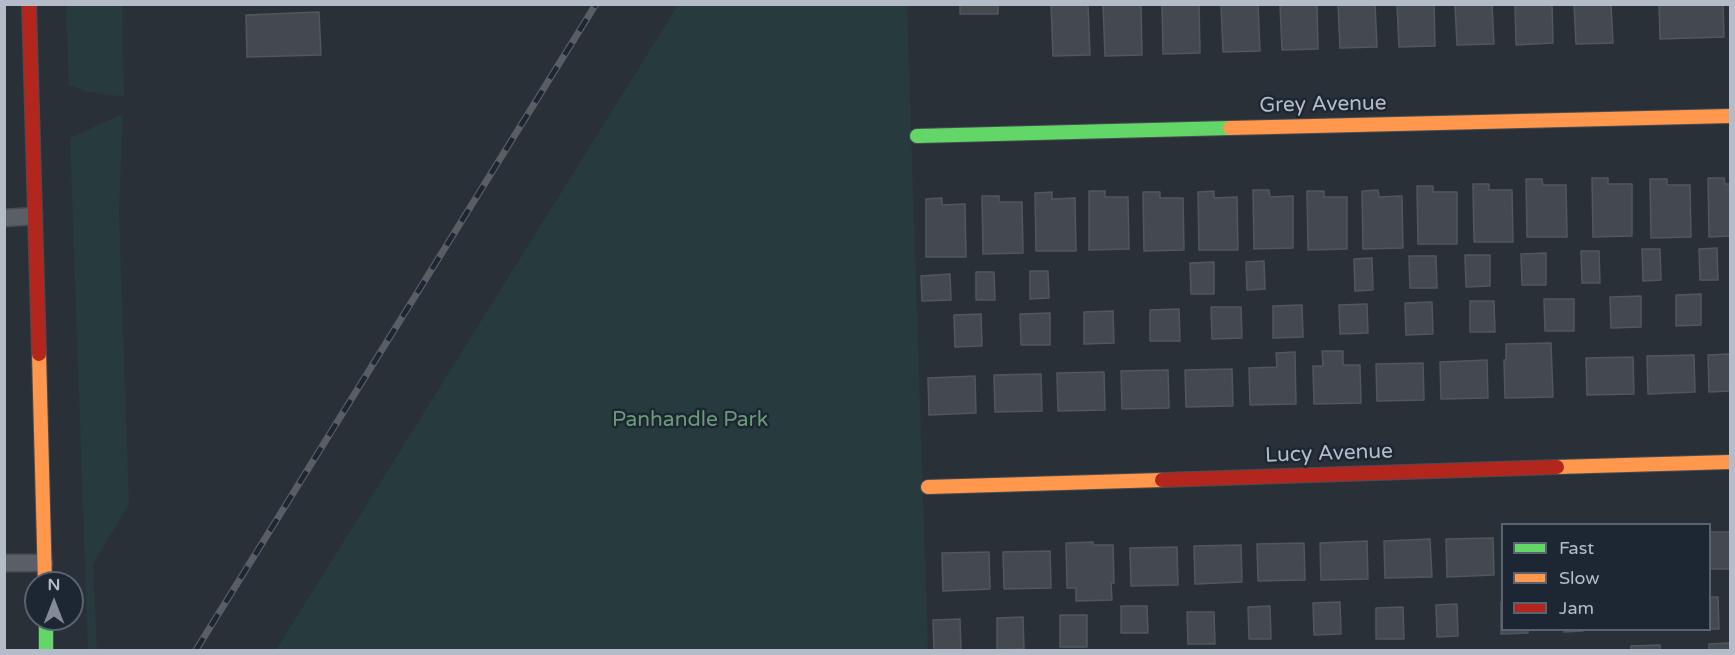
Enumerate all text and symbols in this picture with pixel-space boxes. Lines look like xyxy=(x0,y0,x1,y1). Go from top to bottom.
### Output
street label: Grey Avenue xyxy=(1259,91,1387,119)
park label: Panhandle Park xyxy=(612,407,768,433)
street label: Lucy Avenue xyxy=(1265,439,1393,469)
legend xyxy=(1501,523,1711,631)
text: Fast xyxy=(1559,537,1594,559)
text: Slow xyxy=(1559,567,1600,589)
north arrow xyxy=(24,571,84,631)
text: N xyxy=(48,575,60,595)
text: Jam xyxy=(1559,597,1594,619)

